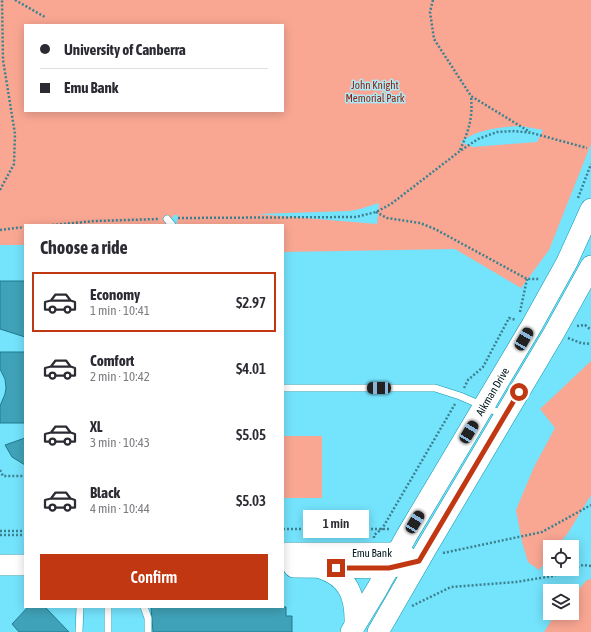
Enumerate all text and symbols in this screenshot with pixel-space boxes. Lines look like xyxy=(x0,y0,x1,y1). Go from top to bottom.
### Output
text: University of Canberra xyxy=(64,41,186,58)
text: Emu Bank xyxy=(64,79,118,96)
park label: John Knight Memorial Park xyxy=(345,79,405,104)
text: Choose a ride xyxy=(40,237,128,258)
icon: car xyxy=(42,284,78,320)
text: Economy xyxy=(90,286,140,303)
text: $2.97 xyxy=(236,294,266,311)
text: 1 min · 10:41 xyxy=(90,303,150,318)
car xyxy=(513,326,535,352)
icon: car xyxy=(42,350,78,386)
text: Comfort xyxy=(90,352,134,369)
text: $4.01 xyxy=(236,360,266,377)
street label: Aikman Drive xyxy=(473,365,511,418)
text: 2 min · 10:42 xyxy=(90,369,150,384)
car xyxy=(367,382,391,394)
route start xyxy=(510,383,528,401)
icon: car xyxy=(42,416,78,452)
text: XL xyxy=(90,418,103,435)
car xyxy=(458,419,480,445)
text: $5.05 xyxy=(236,426,266,443)
text: 3 min · 10:43 xyxy=(90,435,150,450)
icon: car xyxy=(42,482,78,518)
text: Black xyxy=(90,484,120,501)
text: $5.03 xyxy=(236,492,266,509)
text: 4 min · 10:44 xyxy=(90,501,150,516)
car xyxy=(404,509,426,535)
callout: 1 min xyxy=(303,510,369,538)
text: 1 min xyxy=(323,516,349,531)
map controls xyxy=(543,540,579,620)
button: locate xyxy=(543,540,579,576)
street label: Emu Bank xyxy=(352,547,392,559)
button: Confirm xyxy=(40,554,268,600)
route end xyxy=(327,559,345,577)
button: layers xyxy=(543,584,579,620)

